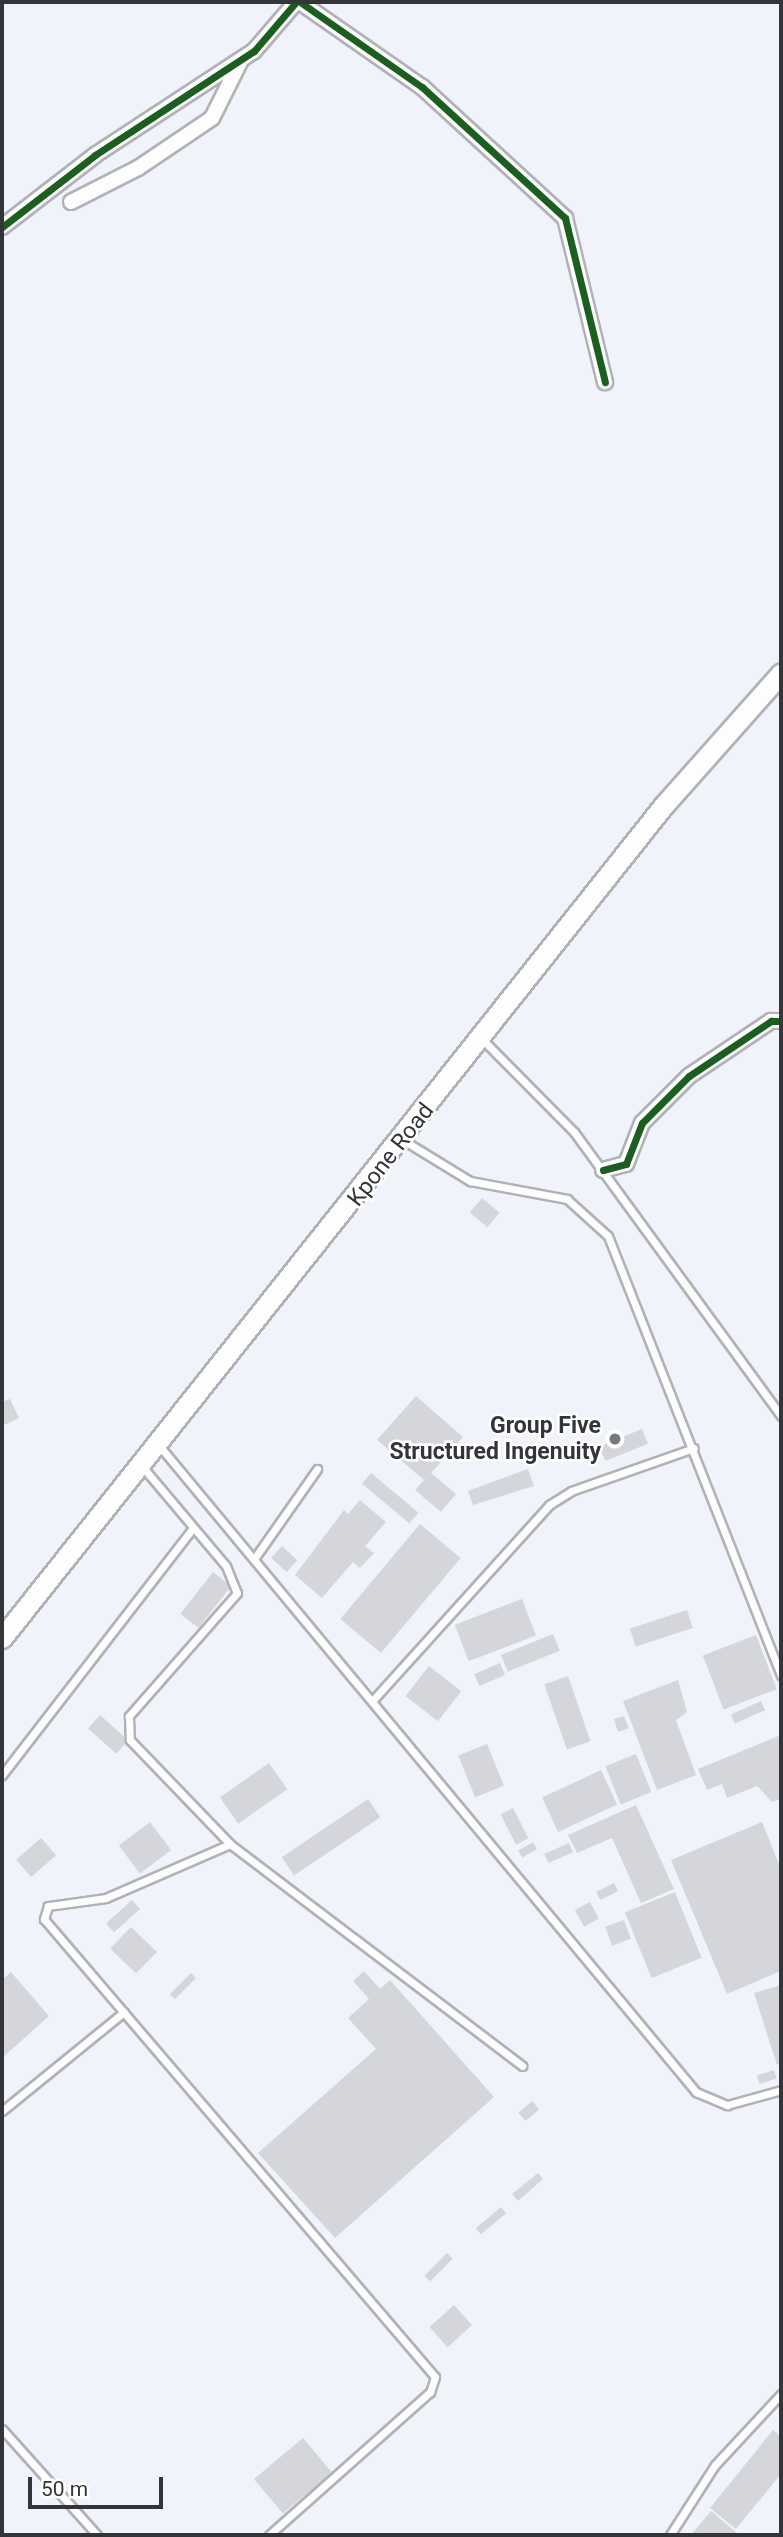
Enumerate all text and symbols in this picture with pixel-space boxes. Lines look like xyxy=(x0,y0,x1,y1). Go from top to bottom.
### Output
street label: Kpone Road xyxy=(342,1098,440,1212)
place label: Group Five Structured Ingenuity xyxy=(389,1412,601,1466)
marker: Group Five Structured Ingenuity xyxy=(607,1431,623,1447)
scale bar xyxy=(32,2464,166,2508)
text: 50 m xyxy=(41,2477,88,2501)

